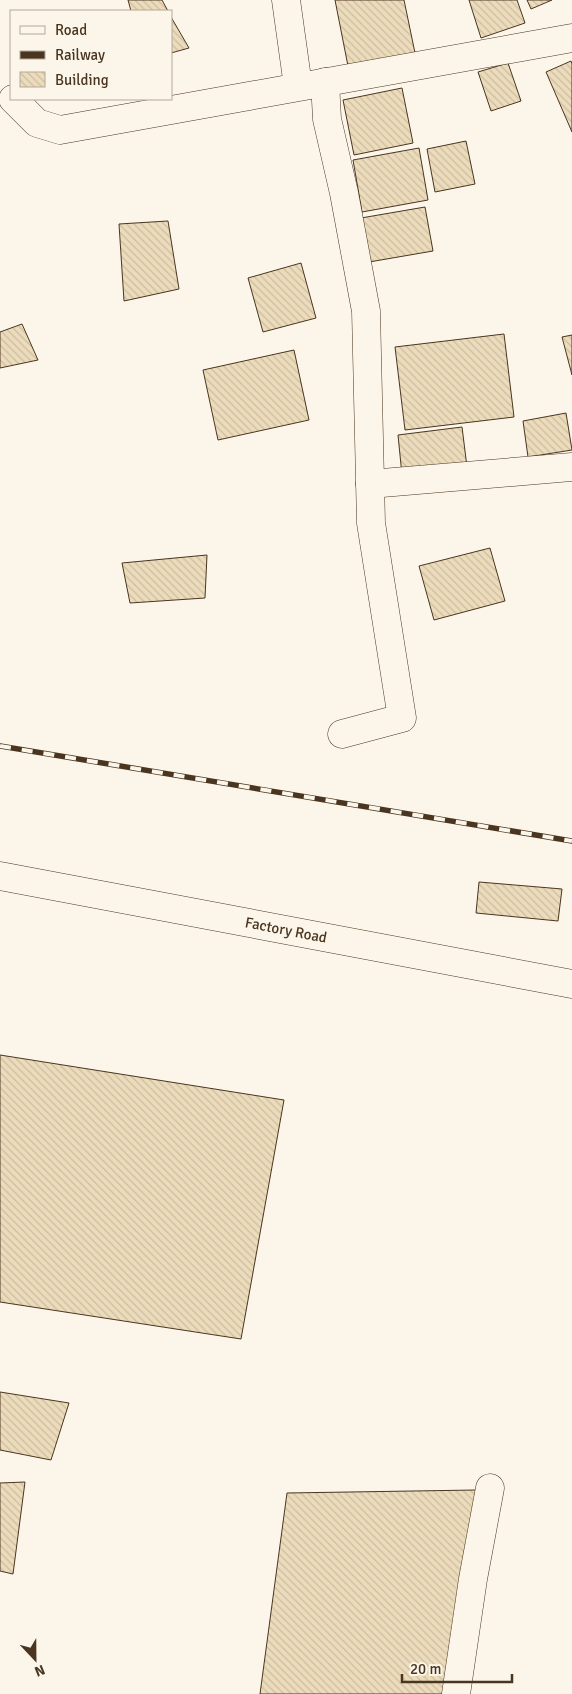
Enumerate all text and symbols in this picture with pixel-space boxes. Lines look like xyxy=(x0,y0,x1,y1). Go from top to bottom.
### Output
legend xyxy=(10,10,172,100)
text: Road xyxy=(55,21,87,39)
text: Railway xyxy=(55,46,105,64)
text: Building xyxy=(55,71,109,89)
street label: Factory Road xyxy=(243,913,329,947)
north arrow xyxy=(10,1634,60,1684)
scale bar xyxy=(402,1652,512,1684)
text: 20 m xyxy=(410,1660,441,1678)
text: N xyxy=(32,1661,47,1680)

